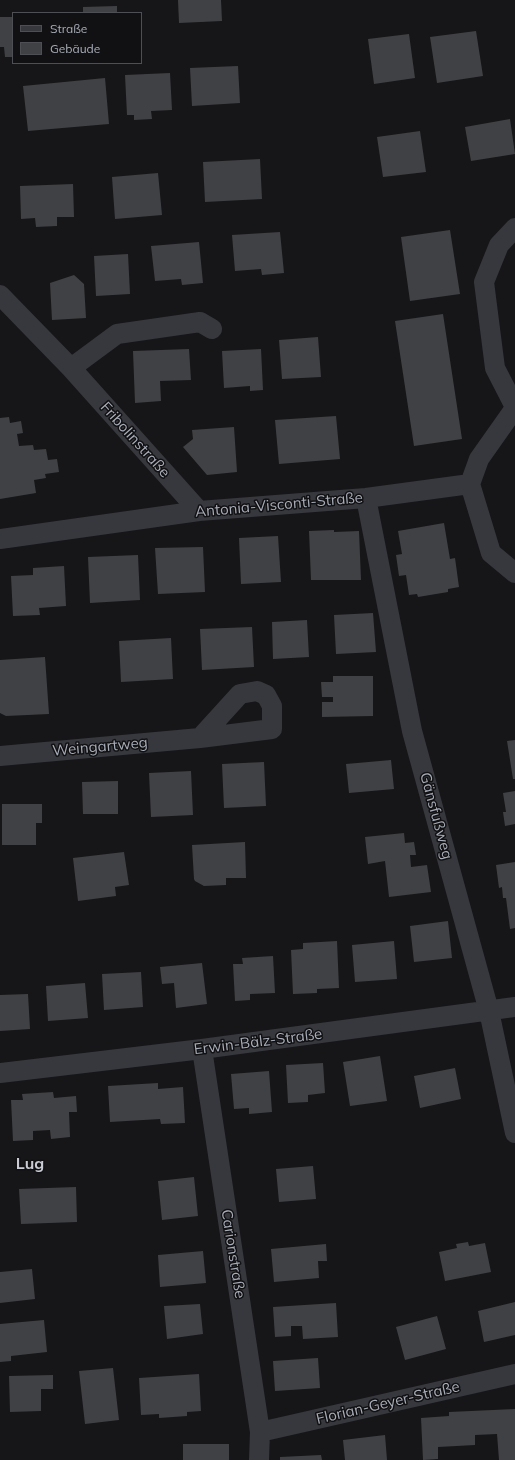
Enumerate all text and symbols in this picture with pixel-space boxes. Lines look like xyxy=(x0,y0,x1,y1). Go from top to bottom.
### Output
legend xyxy=(12,12,142,64)
text: Straße xyxy=(50,21,87,36)
text: Gebäude xyxy=(50,41,100,56)
street label: Fribolinstraße xyxy=(96,399,174,481)
street label: Antonia-Visconti-Straße xyxy=(194,489,364,521)
street label: Weingartweg xyxy=(52,734,148,760)
street label: Gänsfußweg xyxy=(416,771,456,861)
street label: Erwin-Bälz-Straße xyxy=(193,1025,323,1059)
district label: Lug xyxy=(16,1154,44,1174)
street label: Carionstraße xyxy=(217,1208,249,1300)
street label: Florian-Geyer-Straße xyxy=(315,1378,461,1428)

